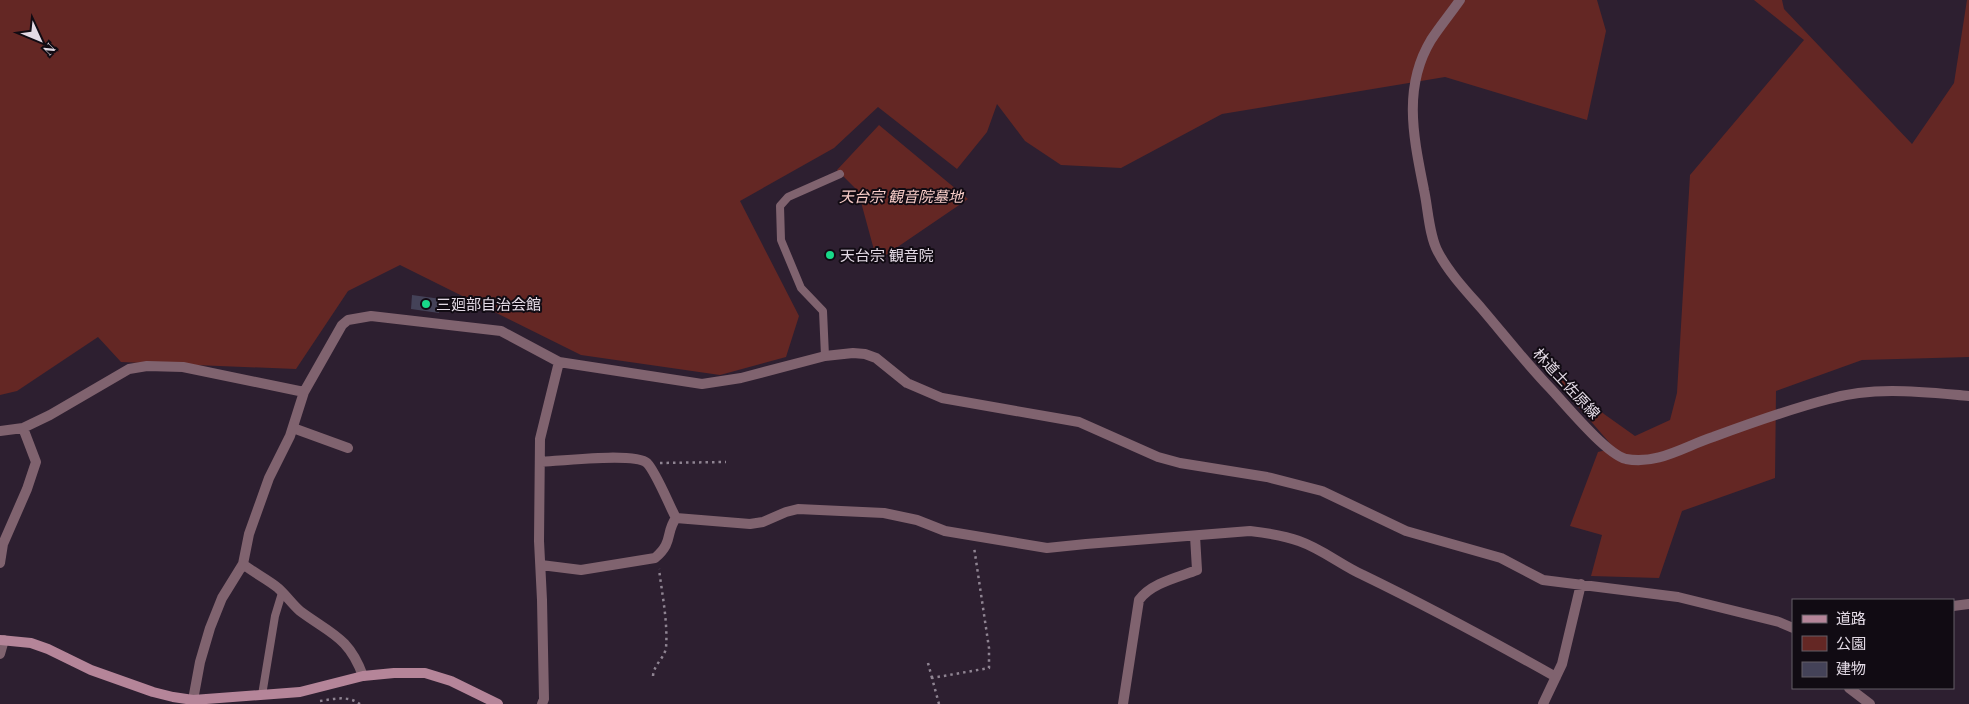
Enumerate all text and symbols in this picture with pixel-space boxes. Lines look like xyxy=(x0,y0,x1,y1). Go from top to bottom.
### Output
north arrow xyxy=(15,15,65,65)
text: N xyxy=(39,39,60,60)
park label: 天台宗 観音院墓地 xyxy=(839,186,965,206)
place label: 天台宗 観音院 xyxy=(840,245,934,265)
marker: 天台宗 観音院 xyxy=(824,249,836,261)
place label: 三廻部自治会館 xyxy=(436,294,541,314)
marker: 三廻部自治会館 xyxy=(420,298,432,310)
street label: 林道土佐原線 xyxy=(1529,343,1605,423)
legend xyxy=(1792,599,1954,689)
text: 道路 xyxy=(1836,608,1866,628)
text: 公園 xyxy=(1836,633,1866,653)
text: 建物 xyxy=(1836,658,1866,678)

